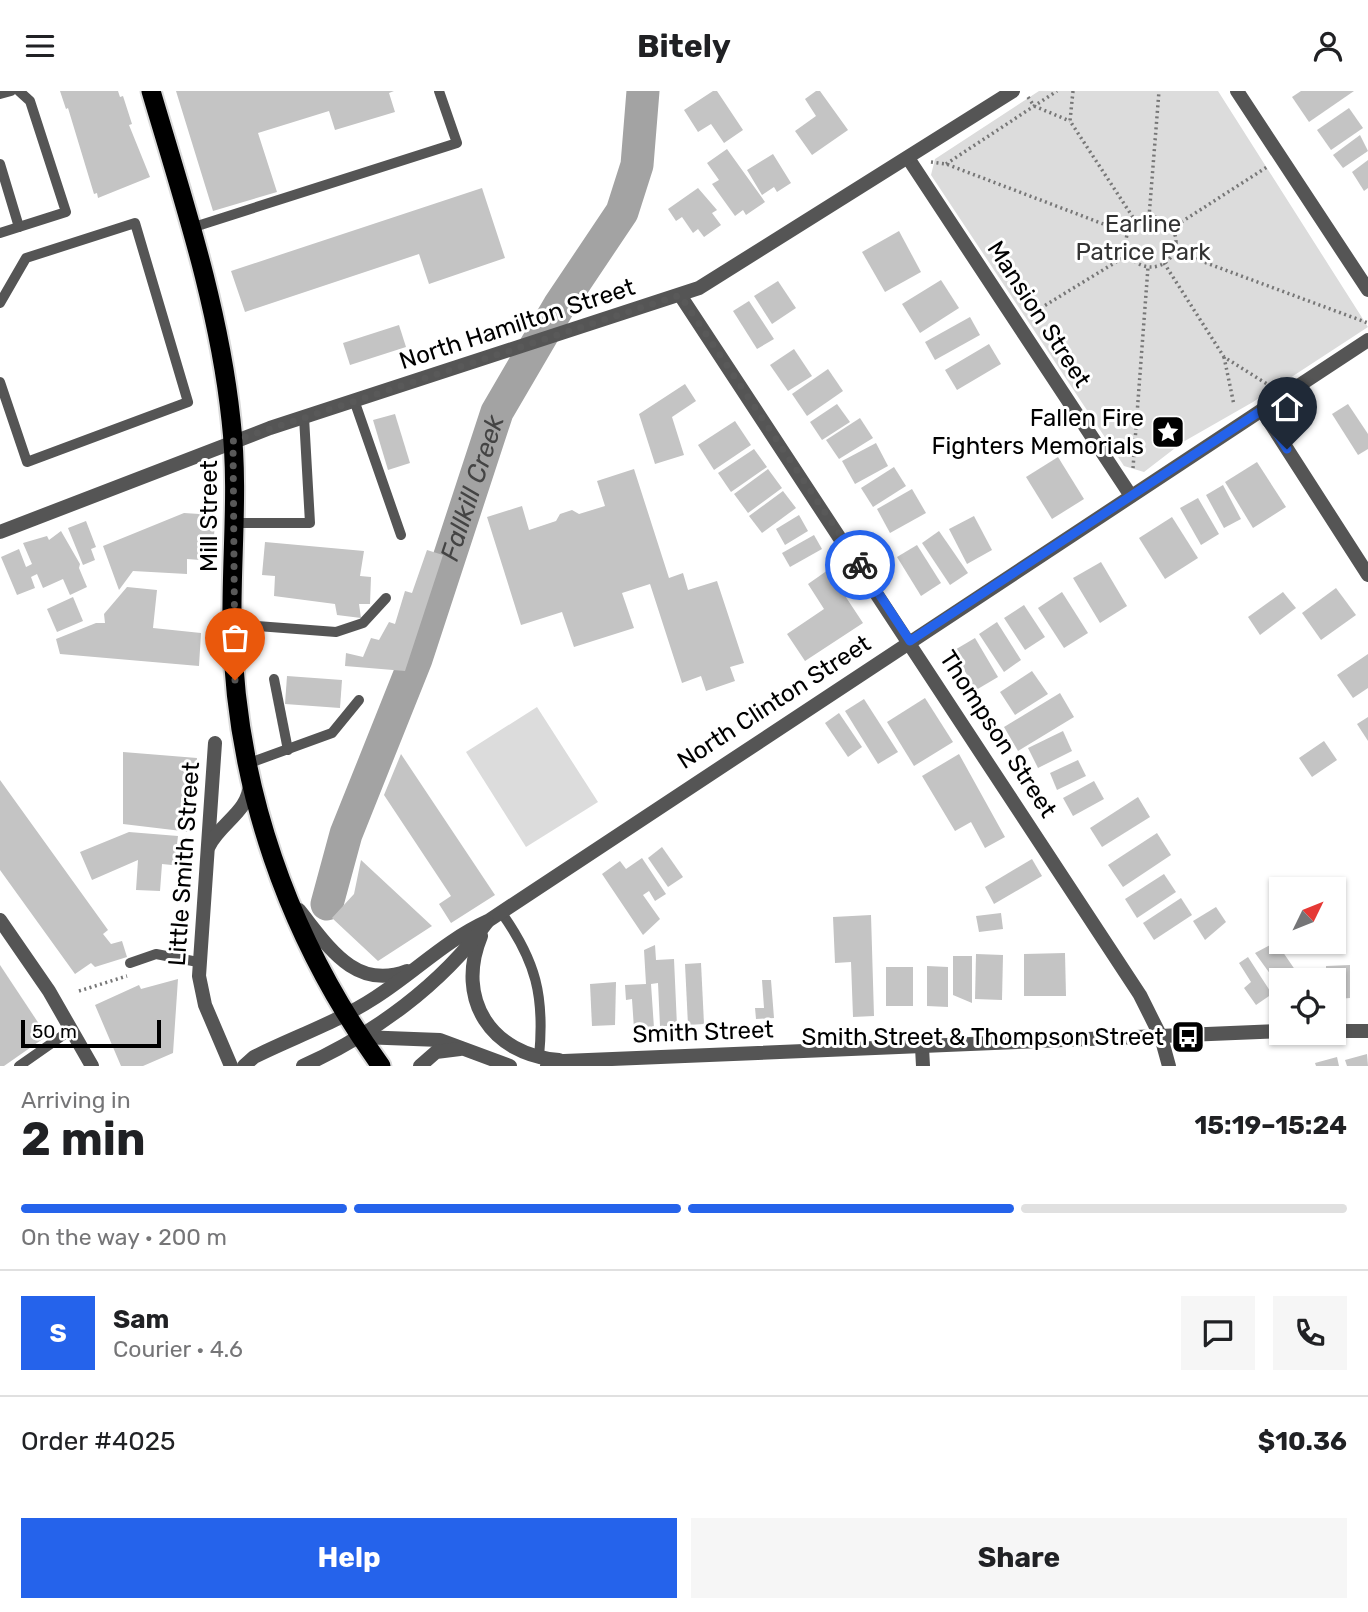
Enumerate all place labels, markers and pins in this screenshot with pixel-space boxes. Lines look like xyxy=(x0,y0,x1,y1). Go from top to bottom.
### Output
pin xyxy=(1257,377,1317,449)
place label: Fallen Fire Fighters Memorials xyxy=(931,404,1144,460)
place icon: Fallen Fire Fighters Memorials xyxy=(1149,413,1187,451)
pin xyxy=(205,608,265,680)
bus stop icon: Smith Street & Thompson Street xyxy=(1169,1018,1207,1056)
place label: Smith Street & Thompson Street xyxy=(802,1023,1164,1051)

